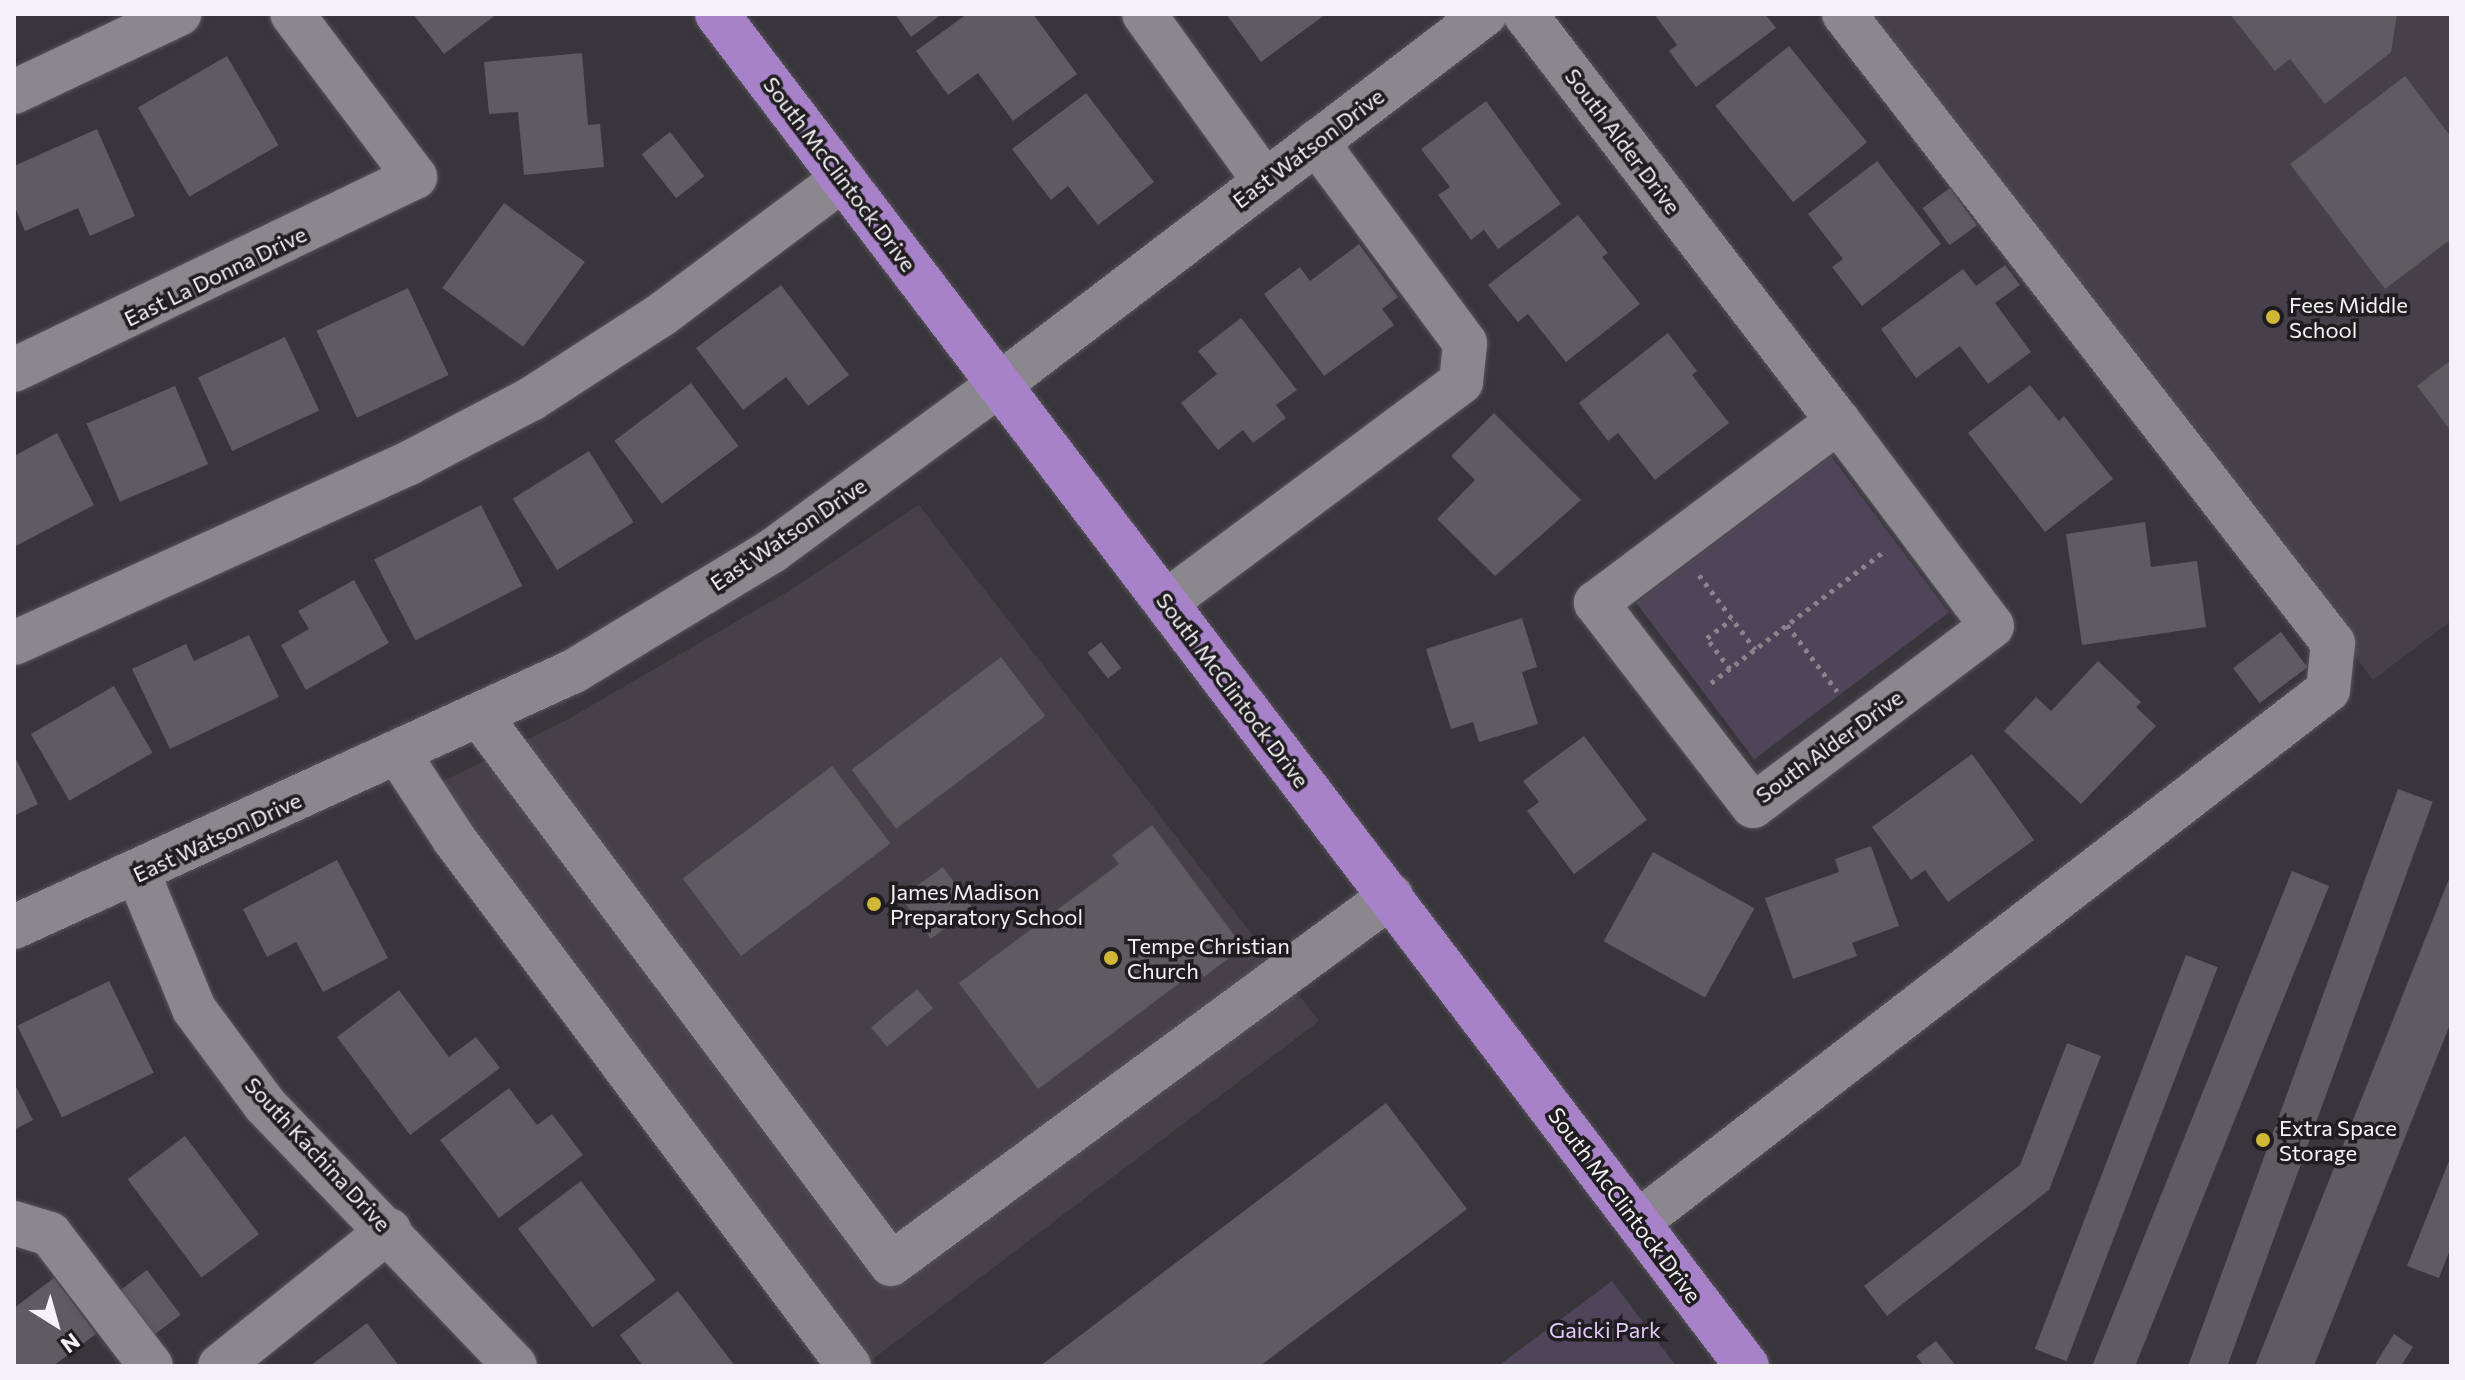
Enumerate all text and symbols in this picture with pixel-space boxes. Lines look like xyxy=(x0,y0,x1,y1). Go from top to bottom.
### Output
street label: South Alder Drive xyxy=(1560,63,1686,219)
street label: South McClintock Drive xyxy=(758,71,922,277)
street label: East Watson Drive xyxy=(1227,82,1389,214)
street label: East La Donna Drive xyxy=(120,220,310,332)
place label: Fees Middle School xyxy=(2289,291,2408,342)
marker: Fees Middle School xyxy=(2264,308,2282,326)
street label: East Watson Drive xyxy=(705,472,871,596)
street label: South McClintock Drive xyxy=(1151,587,1315,793)
street label: South Alder Drive xyxy=(1750,684,1908,808)
street label: East Watson Drive xyxy=(129,786,305,888)
place label: James Madison Preparatory School xyxy=(890,878,1083,930)
marker: James Madison Preparatory School xyxy=(865,895,883,913)
place label: Tempe Christian Church xyxy=(1127,932,1290,984)
marker: Tempe Christian Church xyxy=(1102,949,1120,967)
street label: South Kachina Drive xyxy=(240,1071,396,1237)
street label: South McClintock Drive xyxy=(1543,1102,1707,1308)
place label: Extra Space Storage xyxy=(2279,1114,2397,1166)
marker: Extra Space Storage xyxy=(2254,1131,2272,1149)
north arrow xyxy=(16,1284,96,1364)
park label: Gaicki Park xyxy=(1549,1317,1661,1343)
text: N xyxy=(56,1328,85,1359)

